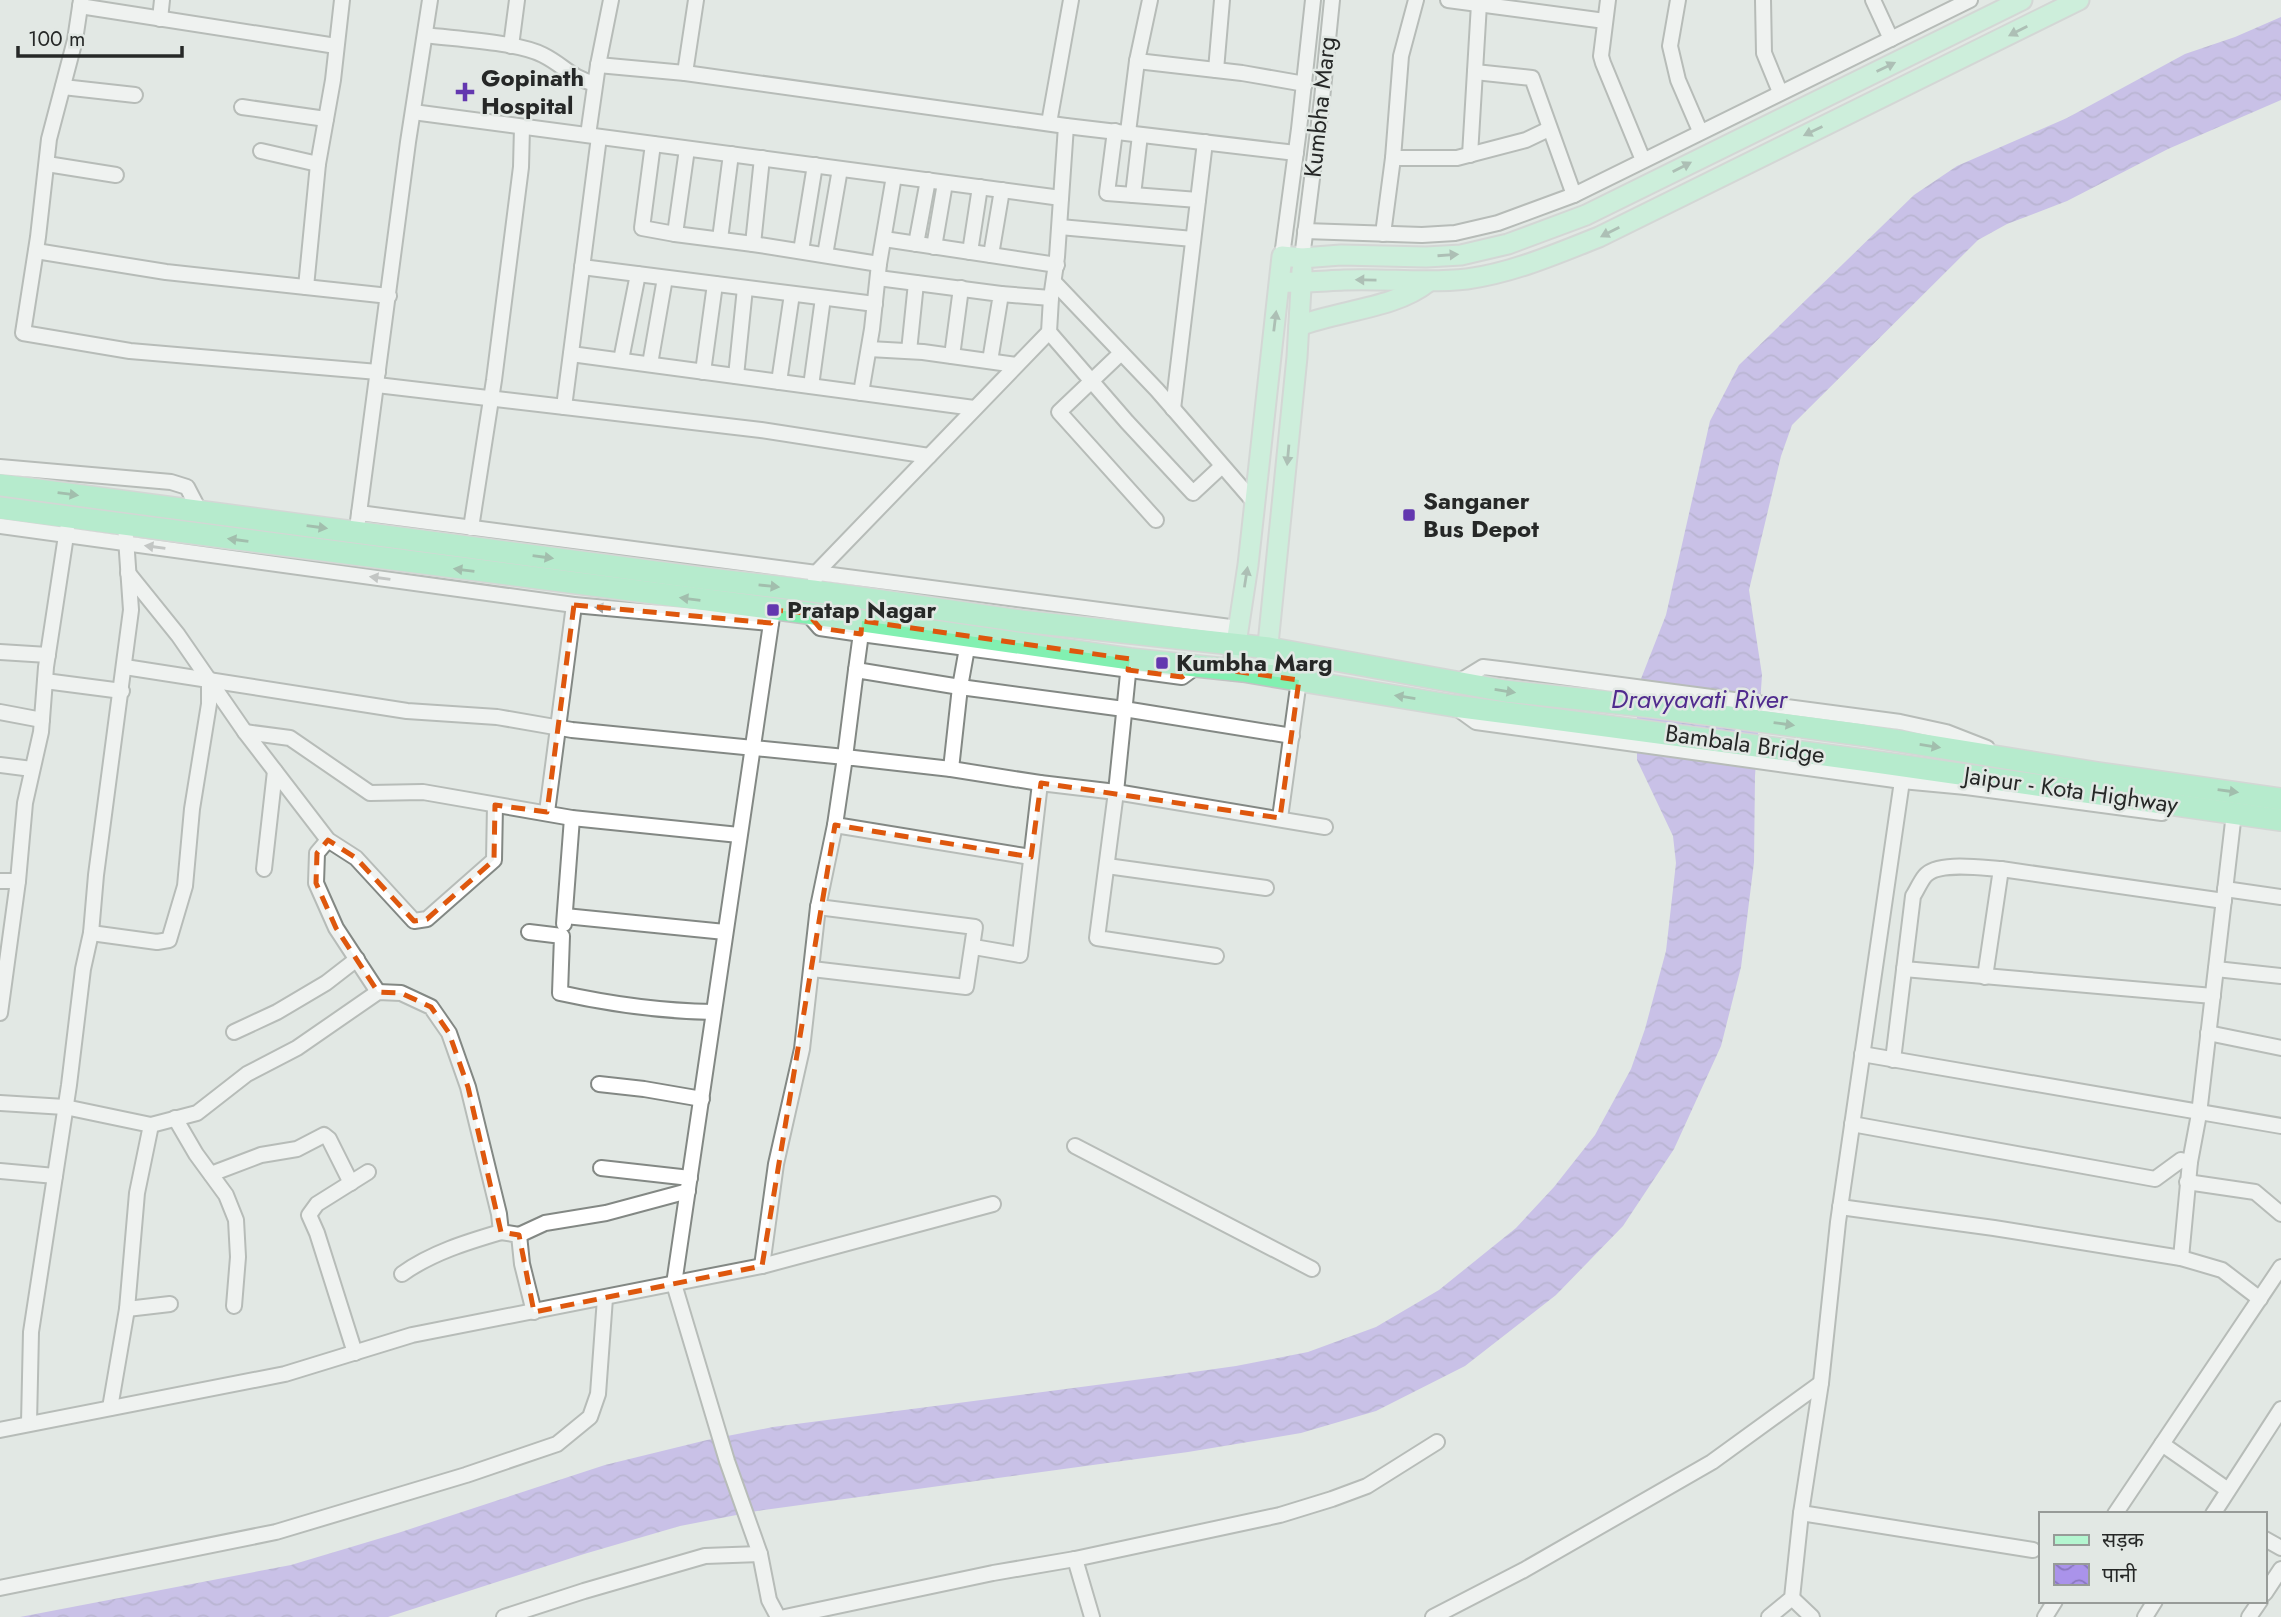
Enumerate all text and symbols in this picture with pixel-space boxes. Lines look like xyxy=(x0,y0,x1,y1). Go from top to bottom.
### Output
scale bar xyxy=(18,14,182,58)
text: 100 m xyxy=(28,24,85,54)
one-way arrow xyxy=(2008,25,2028,36)
street label: Kumbha Marg xyxy=(1295,35,1344,179)
place label: Gopinath Hospital xyxy=(481,60,584,123)
one-way arrow xyxy=(1876,61,1896,73)
marker: Gopinath Hospital xyxy=(455,82,475,102)
one-way arrow xyxy=(1803,125,1823,136)
one-way arrow xyxy=(1672,161,1692,172)
one-way arrow xyxy=(1600,226,1620,237)
one-way arrow xyxy=(1437,250,1459,261)
one-way arrow xyxy=(1355,274,1377,286)
one-way arrow xyxy=(1270,310,1281,332)
one-way arrow xyxy=(1282,445,1293,467)
place label: Sanganer Bus Depot xyxy=(1423,483,1539,546)
one-way arrow xyxy=(57,488,79,499)
marker: Sanganer Bus Depot xyxy=(1401,507,1417,523)
one-way arrow xyxy=(307,522,329,533)
one-way arrow xyxy=(227,534,249,545)
one-way arrow xyxy=(144,541,166,552)
one-way arrow xyxy=(532,552,554,563)
one-way arrow xyxy=(453,564,475,575)
one-way arrow xyxy=(1241,566,1252,588)
one-way arrow xyxy=(369,572,391,583)
one-way arrow xyxy=(758,580,780,591)
place label: Pratap Nagar xyxy=(787,592,936,627)
one-way arrow xyxy=(678,593,700,604)
one-way arrow xyxy=(594,602,616,613)
marker: Pratap Nagar xyxy=(765,602,781,618)
place label: Kumbha Marg xyxy=(1176,645,1333,680)
marker: Kumbha Marg xyxy=(1154,655,1170,671)
water label: Dravyavati River xyxy=(1611,680,1788,718)
one-way arrow xyxy=(1494,686,1516,697)
one-way arrow xyxy=(1394,691,1416,702)
street label: Bambala Bridge xyxy=(1663,715,1827,772)
one-way arrow xyxy=(1773,719,1795,730)
one-way arrow xyxy=(1919,741,1941,752)
street label: Jaipur - Kota Highway xyxy=(1959,757,2181,822)
one-way arrow xyxy=(2217,786,2239,797)
legend xyxy=(2039,1512,2267,1603)
text: सड़क xyxy=(2102,1525,2144,1555)
text: पानी xyxy=(2102,1560,2137,1590)

